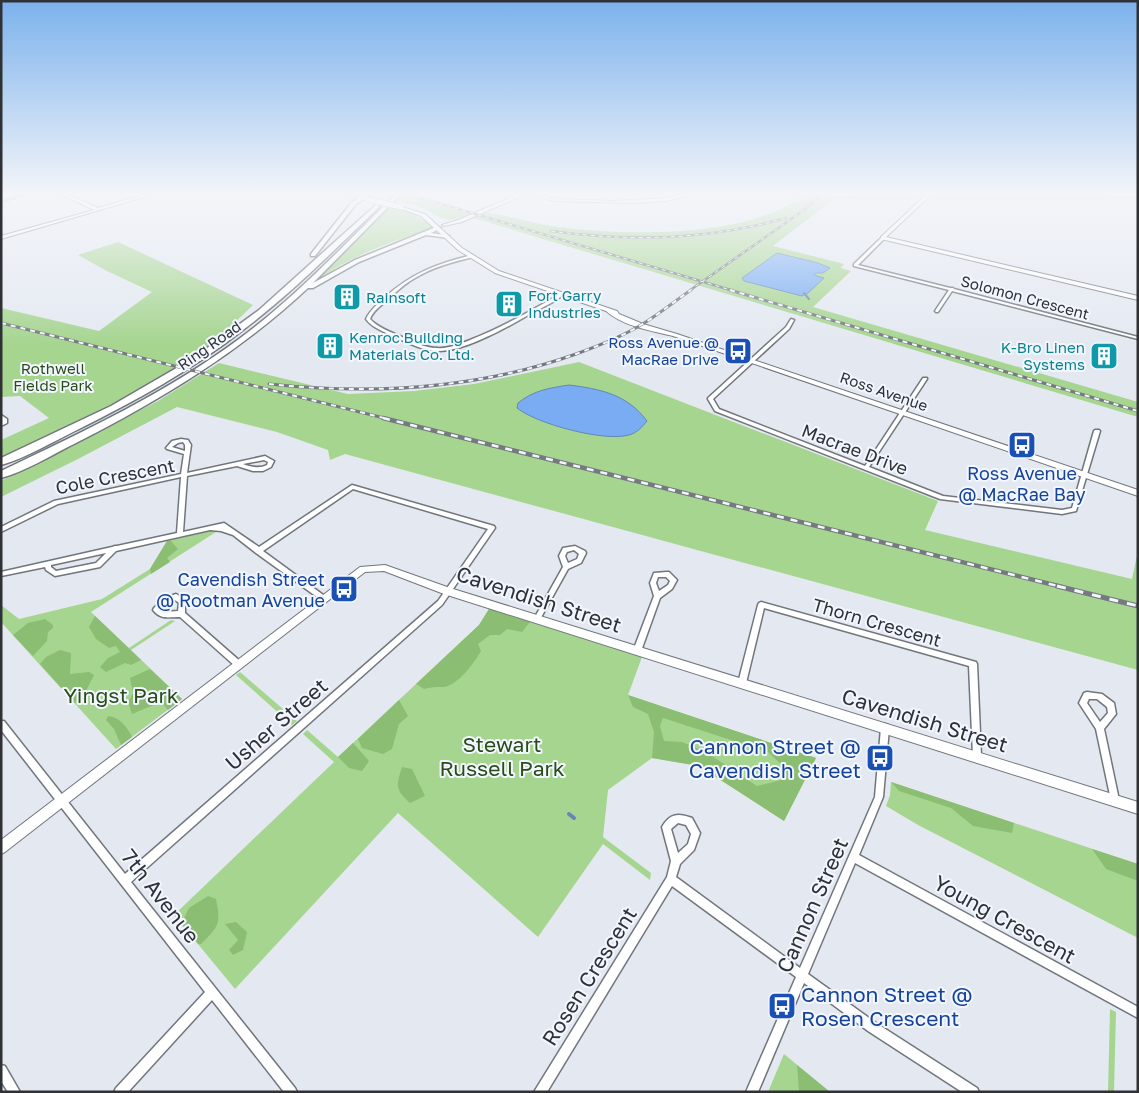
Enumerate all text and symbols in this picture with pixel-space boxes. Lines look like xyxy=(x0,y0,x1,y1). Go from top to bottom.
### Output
street label: Solomon Crescent xyxy=(959,271,1091,323)
building icon: Rainsoft xyxy=(332,282,362,312)
place label: Fort Garry Industries xyxy=(528,286,602,321)
place label: Rainsoft xyxy=(366,288,426,306)
building icon: Fort Garry Industries xyxy=(494,289,524,319)
street label: Ring Road xyxy=(174,317,244,373)
place label: Kenroc Building Materials Co. Ltd. xyxy=(349,328,475,363)
building icon: Kenroc Building Materials Co. Ltd. xyxy=(315,331,345,361)
place label: Ross Avenue @ MacRae Drive xyxy=(608,333,719,368)
bus stop icon: Ross Avenue @ MacRae Drive xyxy=(723,336,753,366)
place label: K-Bro Linen Systems xyxy=(1001,338,1085,373)
building icon: K-Bro Linen Systems xyxy=(1089,341,1119,371)
park label: Rothwell Fields Park xyxy=(13,359,93,394)
street label: Ross Avenue xyxy=(838,368,931,415)
street label: Macrae Drive xyxy=(799,419,911,479)
bus stop icon: Ross Avenue @ MacRae Bay xyxy=(1007,430,1037,460)
street label: Cole Crescent xyxy=(54,454,176,498)
place label: Ross Avenue @ MacRae Bay xyxy=(958,462,1086,505)
street label: Cavendish Street xyxy=(453,560,625,638)
place label: Cavendish Street @ Rootman Avenue xyxy=(156,568,325,611)
bus stop icon: Cavendish Street @ Rootman Avenue xyxy=(329,574,359,604)
street label: Thorn Crescent xyxy=(810,593,944,651)
street label: Usher Street xyxy=(219,672,333,776)
park label: Yingst Park xyxy=(63,682,179,708)
street label: Cavendish Street xyxy=(839,682,1011,758)
park label: Stewart Russell Park xyxy=(439,731,565,781)
place label: Cannon Street @ Cavendish Street xyxy=(689,733,861,783)
bus stop icon: Cannon Street @ Cavendish Street xyxy=(865,743,895,773)
street label: Cannon Street xyxy=(771,834,853,976)
street label: 7th Avenue xyxy=(116,844,206,948)
street label: Young Crescent xyxy=(929,869,1081,969)
street label: Rosen Crescent xyxy=(536,902,642,1050)
place label: Cannon Street @ Rosen Crescent xyxy=(801,981,973,1031)
bus stop icon: Cannon Street @ Rosen Crescent xyxy=(767,991,797,1021)

